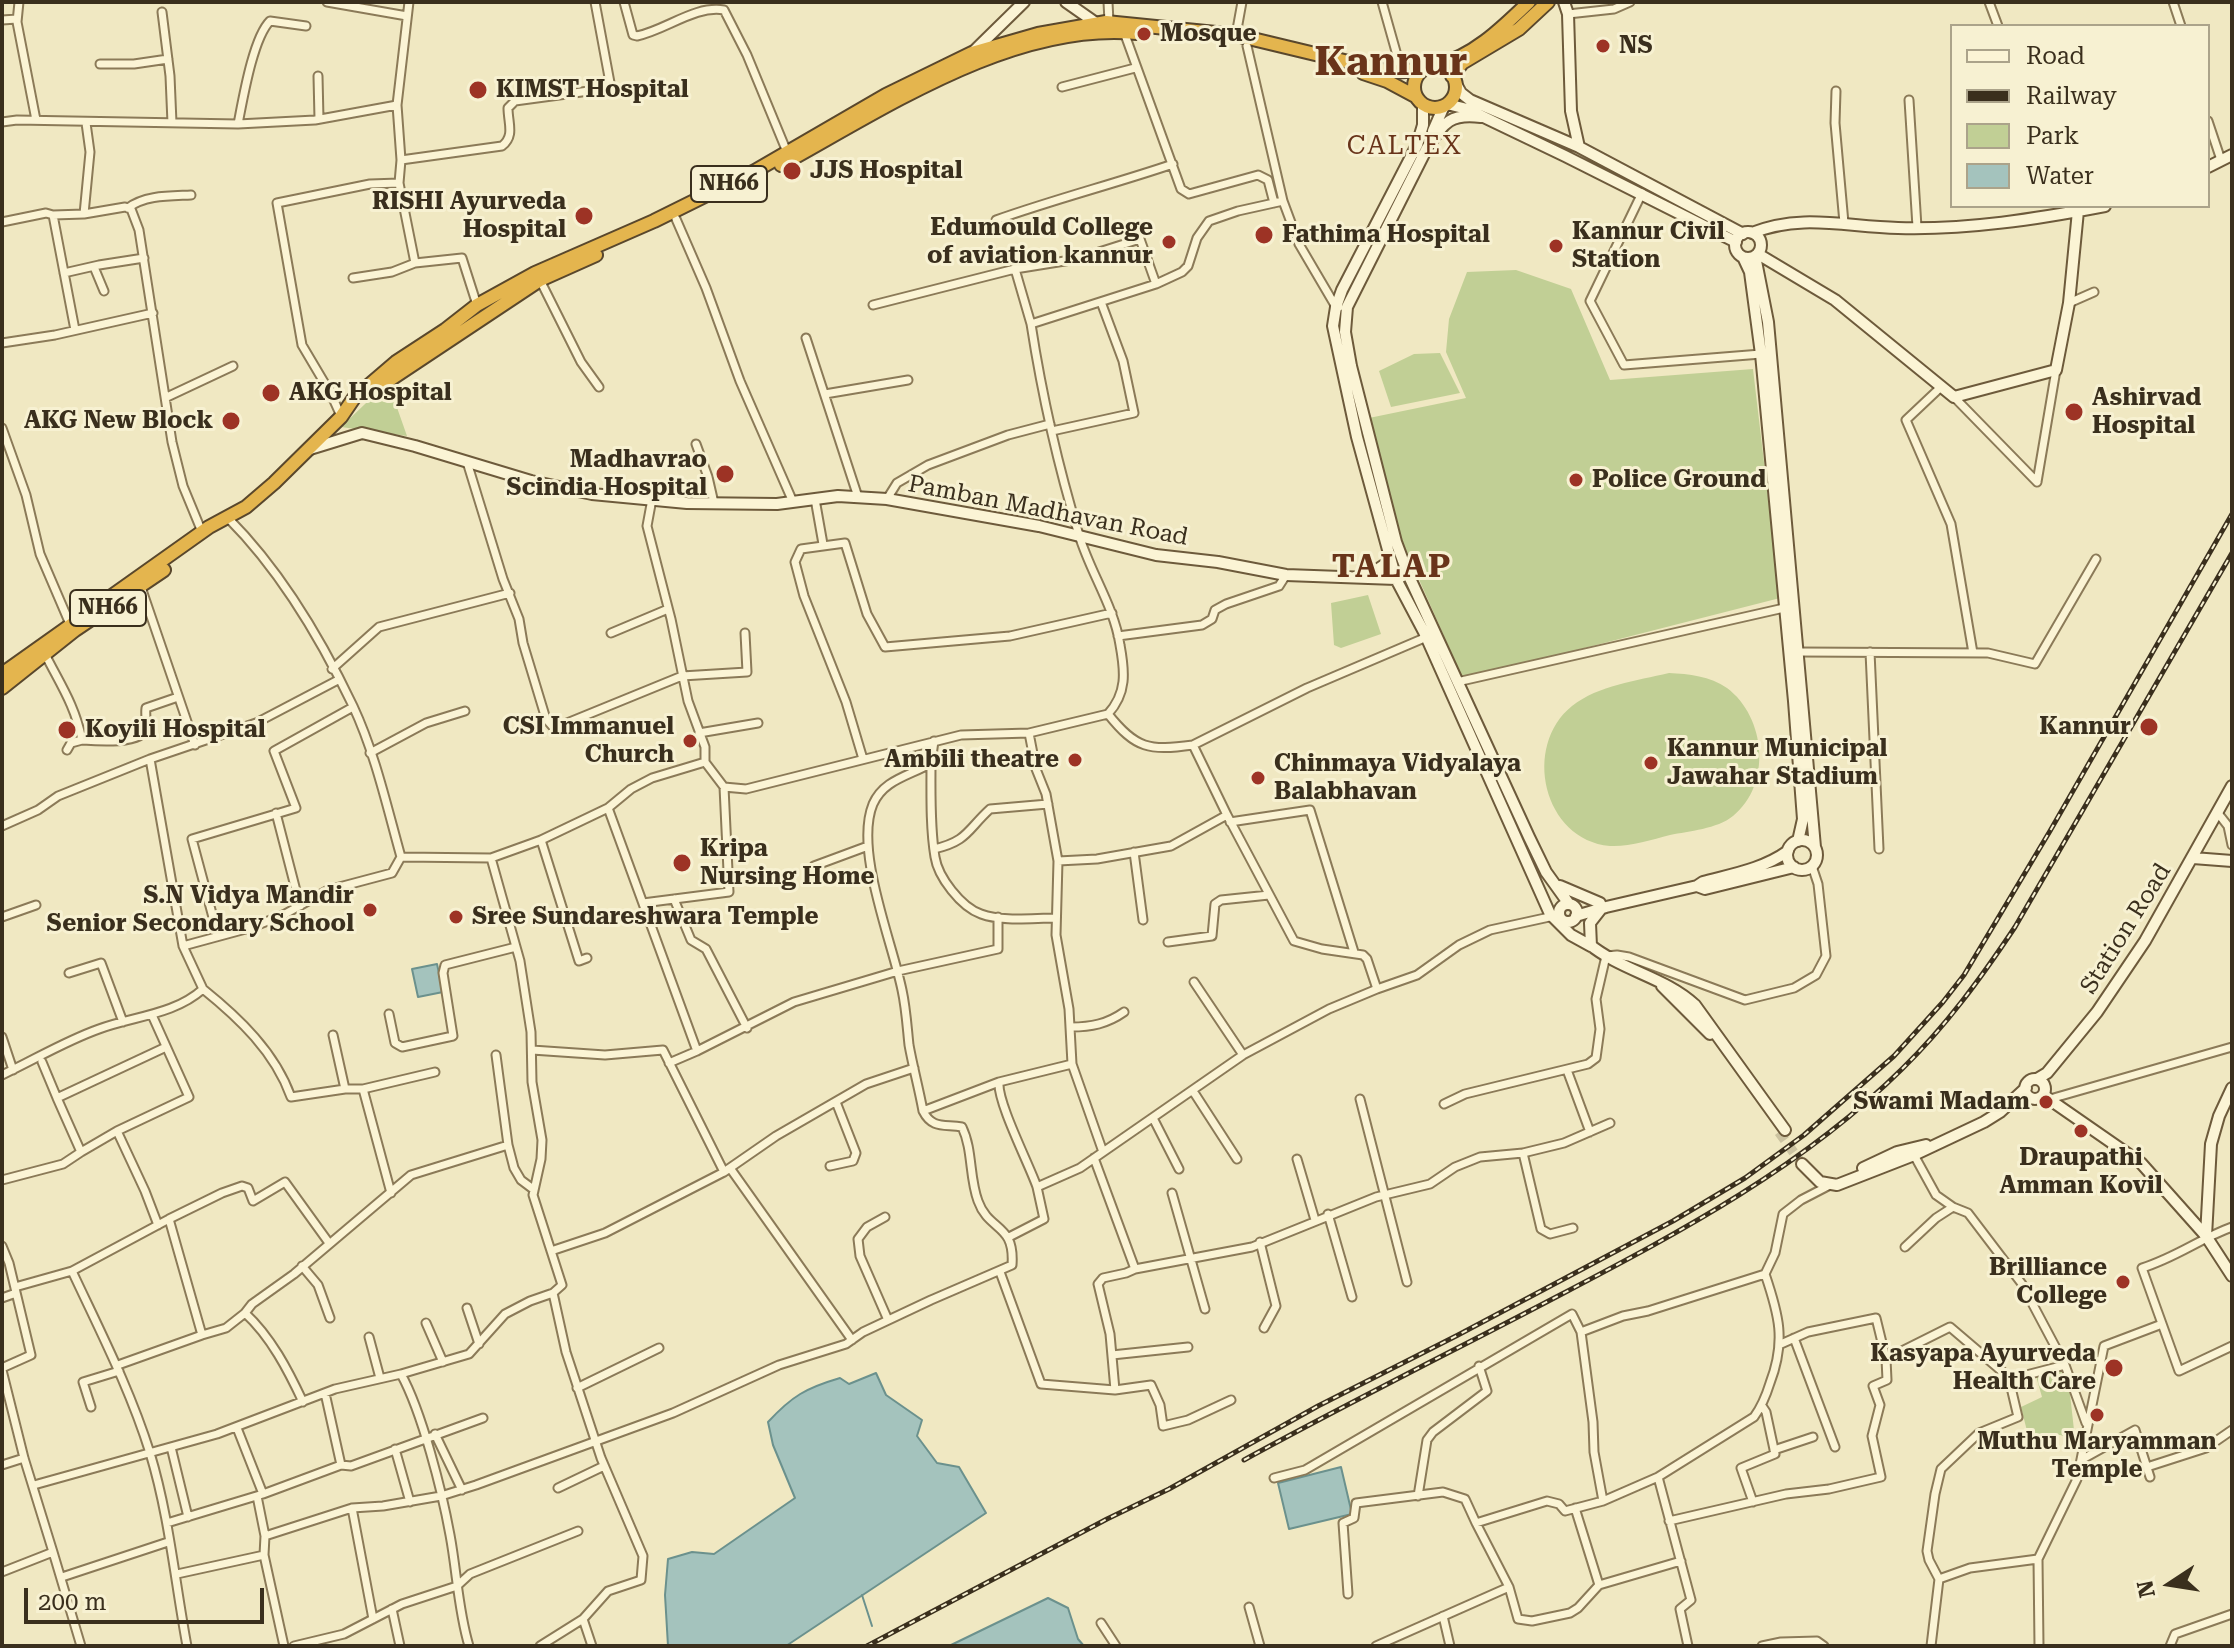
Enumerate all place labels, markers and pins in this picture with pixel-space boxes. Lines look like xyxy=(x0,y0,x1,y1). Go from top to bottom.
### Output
place label: Mosque xyxy=(1160,20,1257,48)
marker: Mosque xyxy=(1135,25,1153,43)
place label: NS xyxy=(1619,32,1653,60)
marker: NS xyxy=(1594,37,1612,55)
place label: KIMST Hospital xyxy=(496,76,689,104)
marker: KIMST Hospital xyxy=(467,79,489,101)
place label: JJS Hospital xyxy=(810,157,963,185)
marker: JJS Hospital xyxy=(781,160,803,182)
place label: RISHI Ayurveda Hospital xyxy=(372,188,566,244)
marker: RISHI Ayurveda Hospital xyxy=(573,205,595,227)
place label: Edumould College of aviation kannur xyxy=(927,214,1153,270)
place label: Kannur Civil Station xyxy=(1572,218,1725,274)
place label: Fathima Hospital xyxy=(1282,221,1490,249)
marker: Fathima Hospital xyxy=(1253,224,1275,246)
marker: Edumould College of aviation kannur xyxy=(1160,233,1178,251)
marker: Kannur Civil Station xyxy=(1547,237,1565,255)
place label: AKG Hospital xyxy=(289,379,452,407)
marker: AKG Hospital xyxy=(260,382,282,404)
place label: Ashirvad Hospital xyxy=(2092,384,2201,440)
marker: Ashirvad Hospital xyxy=(2063,401,2085,423)
place label: AKG New Block xyxy=(24,407,213,435)
marker: AKG New Block xyxy=(220,410,242,432)
place label: Madhavrao Scindia Hospital xyxy=(506,446,707,502)
marker: Madhavrao Scindia Hospital xyxy=(714,463,736,485)
place label: Police Ground xyxy=(1592,466,1766,494)
marker: Police Ground xyxy=(1567,471,1585,489)
place label: CSI Immanuel Church xyxy=(503,713,674,769)
place label: Kannur xyxy=(2039,713,2131,741)
place label: Koyili Hospital xyxy=(85,716,266,744)
marker: Kannur xyxy=(2138,716,2160,738)
marker: Koyili Hospital xyxy=(56,719,78,741)
marker: CSI Immanuel Church xyxy=(681,732,699,750)
place label: Kannur Municipal Jawahar Stadium xyxy=(1667,735,1887,791)
place label: Ambili theatre xyxy=(884,746,1059,774)
place label: Chinmaya Vidyalaya Balabhavan xyxy=(1274,750,1521,806)
marker: Ambili theatre xyxy=(1066,751,1084,769)
marker: Kannur Municipal Jawahar Stadium xyxy=(1642,754,1660,772)
marker: Chinmaya Vidyalaya Balabhavan xyxy=(1249,769,1267,787)
place label: Kripa Nursing Home xyxy=(700,835,875,891)
marker: Kripa Nursing Home xyxy=(671,852,693,874)
place label: S.N Vidya Mandir Senior Secondary School xyxy=(47,882,354,938)
marker: S.N Vidya Mandir Senior Secondary School xyxy=(361,901,379,919)
place label: Sree Sundareshwara Temple xyxy=(472,903,819,931)
marker: Sree Sundareshwara Temple xyxy=(447,908,465,926)
place label: Swami Madam xyxy=(1853,1088,2030,1116)
marker: Swami Madam xyxy=(2037,1093,2055,1111)
marker: Draupathi Amman Kovil xyxy=(2072,1122,2090,1140)
place label: Draupathi Amman Kovil xyxy=(1999,1144,2163,1200)
place label: Brilliance College xyxy=(1989,1254,2107,1310)
marker: Brilliance College xyxy=(2114,1273,2132,1291)
place label: Kasyapa Ayurveda Health Care xyxy=(1870,1340,2096,1396)
marker: Kasyapa Ayurveda Health Care xyxy=(2103,1357,2125,1379)
marker: Muthu Maryamman Temple xyxy=(2088,1406,2106,1424)
place label: Muthu Maryamman Temple xyxy=(1977,1428,2217,1484)

